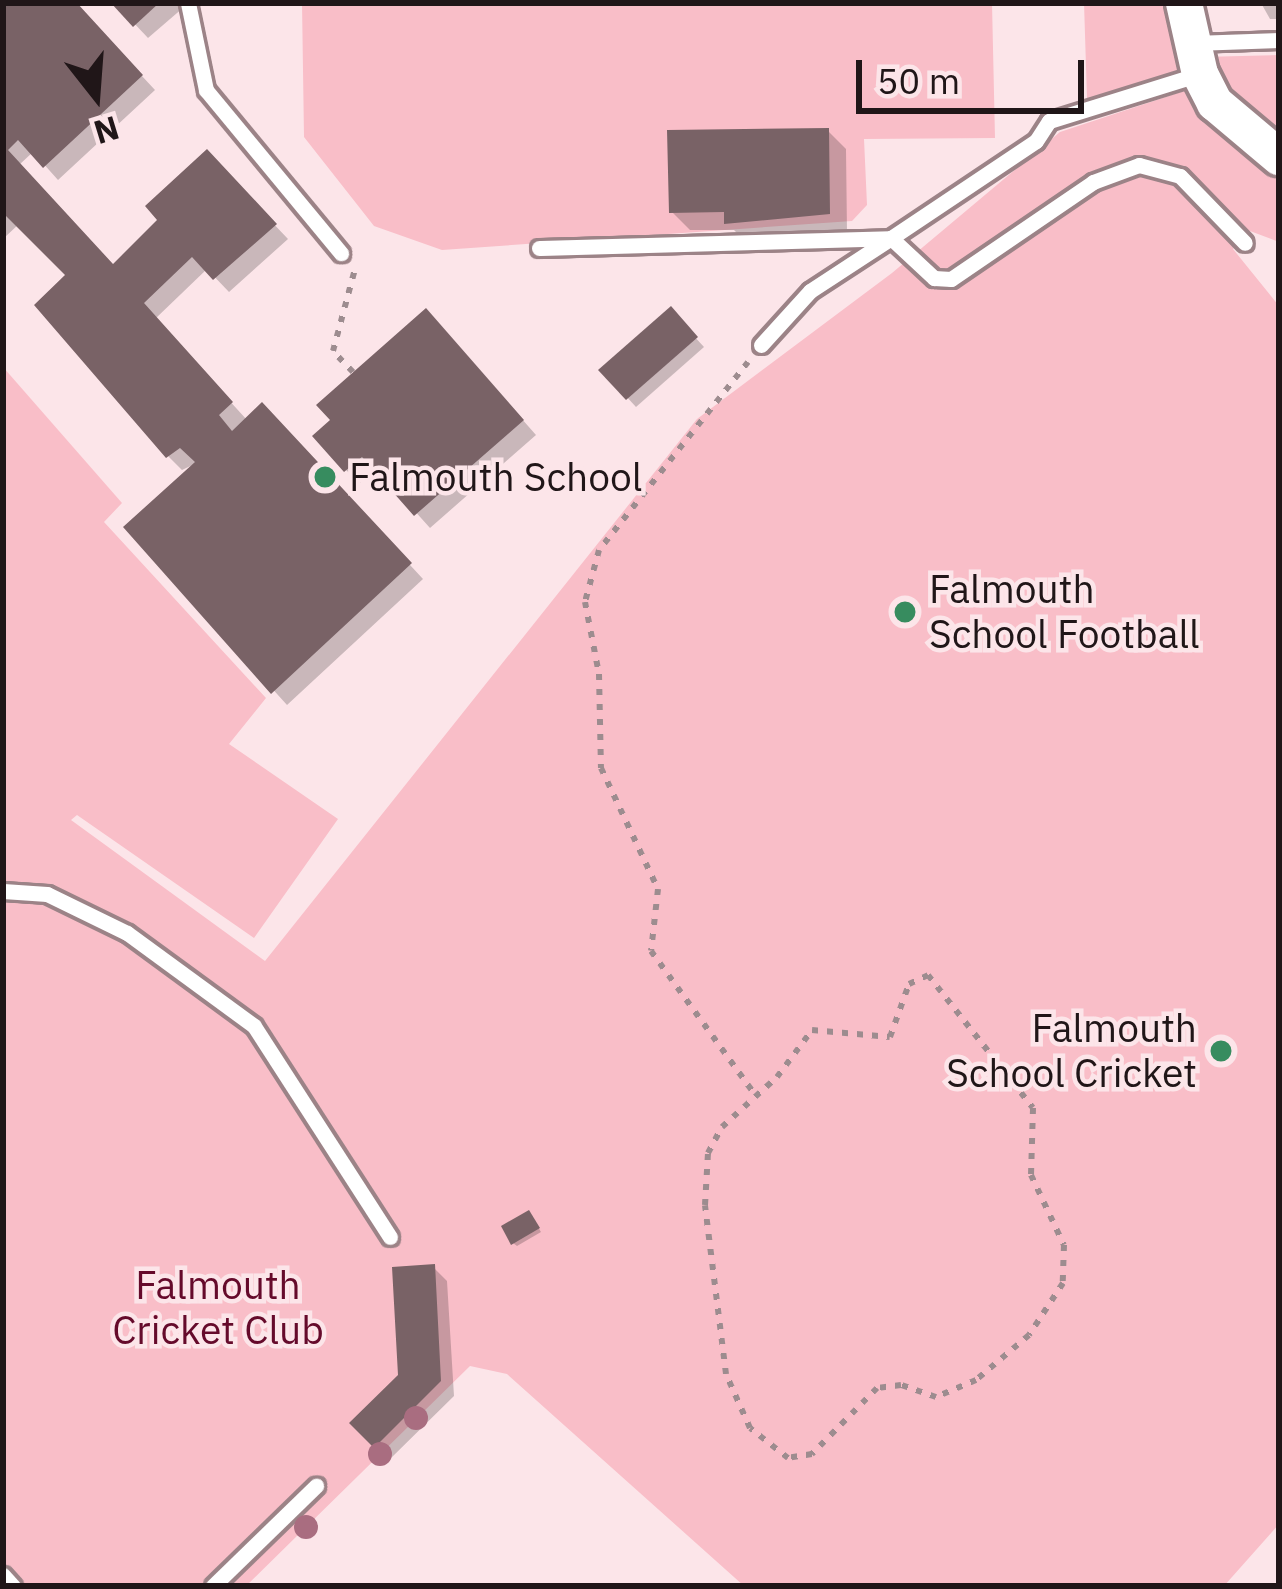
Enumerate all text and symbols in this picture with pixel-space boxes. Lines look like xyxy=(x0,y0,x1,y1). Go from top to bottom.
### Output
north arrow xyxy=(36,36,156,156)
scale bar xyxy=(862,36,1090,110)
text: 50 m xyxy=(877,57,960,104)
text: N xyxy=(89,107,124,155)
place label: Falmouth School xyxy=(349,454,642,500)
marker: Falmouth School xyxy=(312,464,338,490)
place label: Falmouth School Football xyxy=(929,567,1200,658)
marker: Falmouth School Football xyxy=(892,599,918,625)
place label: Falmouth School Cricket xyxy=(946,1006,1197,1097)
marker: Falmouth School Cricket xyxy=(1208,1038,1234,1064)
park label: Falmouth Cricket Club xyxy=(112,1263,324,1354)

